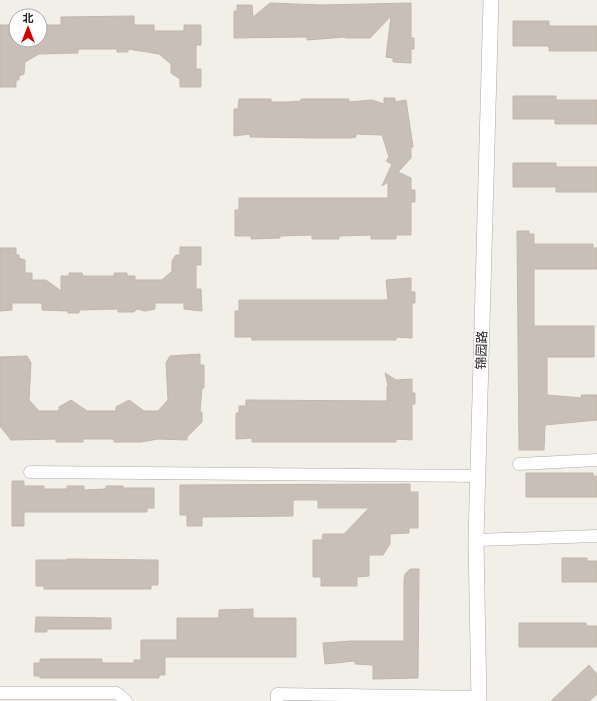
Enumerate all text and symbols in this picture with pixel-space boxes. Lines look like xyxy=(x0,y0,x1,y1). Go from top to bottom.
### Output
north arrow xyxy=(8,8,48,48)
text: 北 xyxy=(23,11,34,26)
street label: 锦园路 xyxy=(472,330,492,370)

